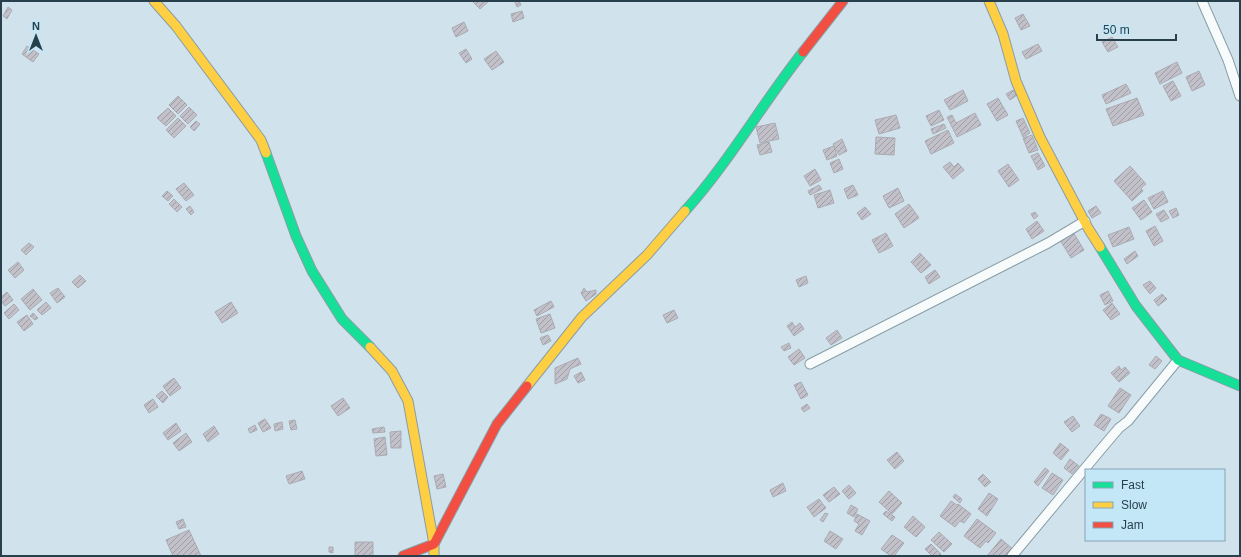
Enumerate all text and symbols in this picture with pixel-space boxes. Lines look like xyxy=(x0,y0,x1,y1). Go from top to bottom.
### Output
north arrow xyxy=(16,16,56,56)
scale bar xyxy=(1097,16,1176,42)
text: N xyxy=(32,20,40,32)
text: 50 m xyxy=(1103,23,1130,37)
legend xyxy=(1085,469,1225,541)
text: Fast xyxy=(1121,478,1145,492)
text: Slow xyxy=(1121,498,1147,512)
text: Jam xyxy=(1121,518,1144,532)

